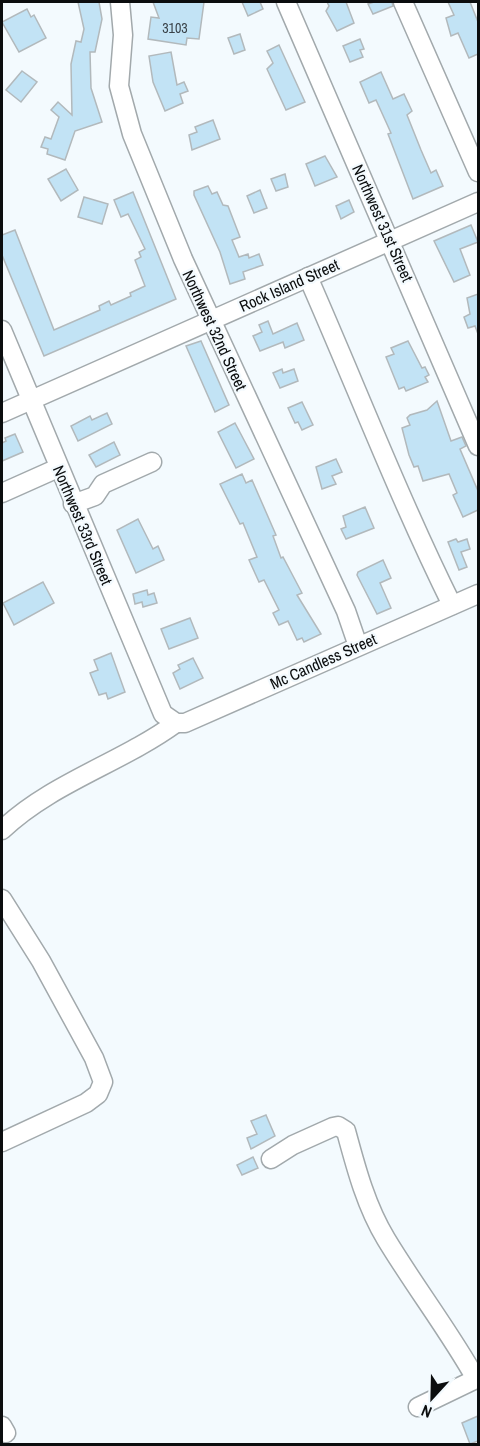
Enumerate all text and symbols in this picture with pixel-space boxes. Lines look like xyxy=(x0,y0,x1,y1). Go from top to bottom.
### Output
house number: 3103 xyxy=(162,19,188,37)
street label: Northwest 31st Street xyxy=(347,161,419,285)
street label: Rock Island Street xyxy=(236,253,343,317)
street label: Northwest 32nd Street xyxy=(177,266,253,394)
street label: Northwest 33rd Street xyxy=(48,462,118,588)
street label: Mc Candless Street xyxy=(266,628,380,694)
north arrow xyxy=(402,1368,462,1428)
text: N xyxy=(418,1400,435,1424)

